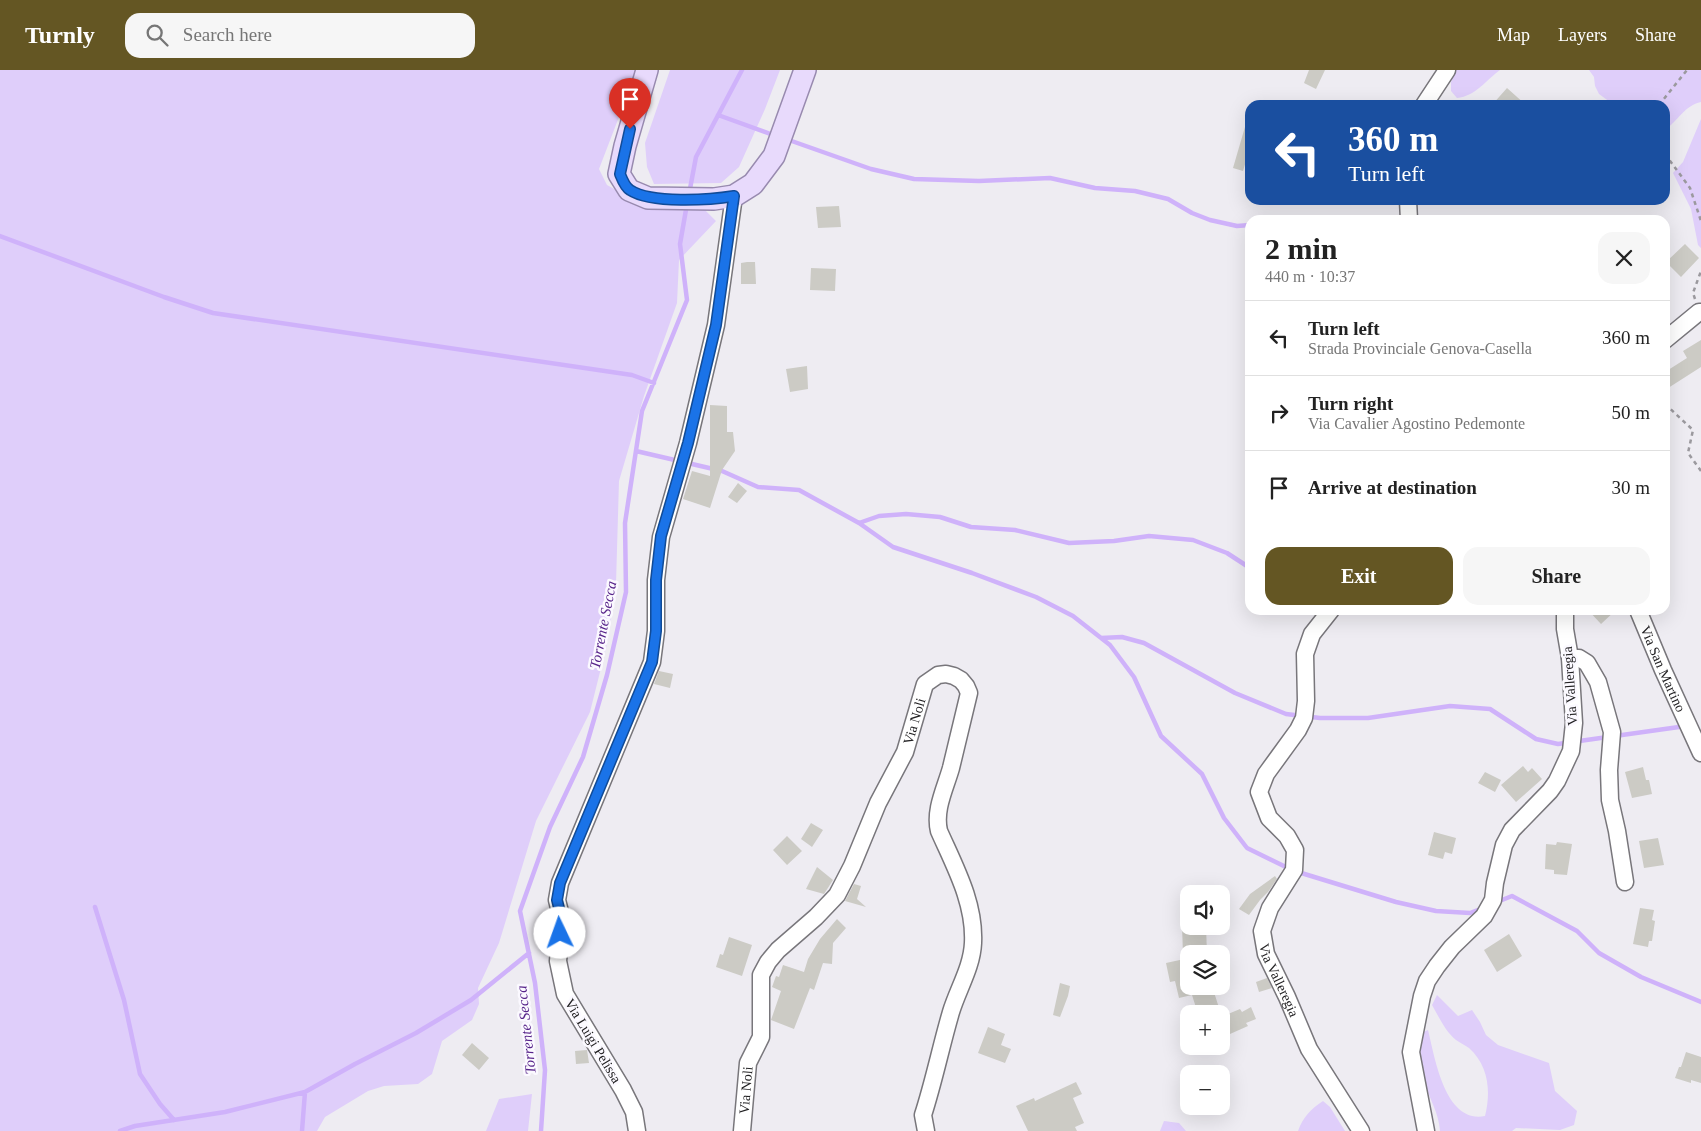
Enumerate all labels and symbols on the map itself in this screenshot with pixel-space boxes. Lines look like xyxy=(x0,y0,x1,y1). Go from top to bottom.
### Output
pin xyxy=(609,78,651,129)
water label: Torrente Secca xyxy=(587,580,619,670)
street label: Via San Martino xyxy=(1638,623,1689,714)
street label: Via Valleregia xyxy=(1560,645,1580,726)
street label: Via Noli xyxy=(900,696,928,746)
position arrow xyxy=(533,906,585,958)
street label: Via Valleregia xyxy=(1257,942,1302,1020)
water label: Torrente Secca xyxy=(513,985,539,1075)
street label: Via Luigi Pelissa xyxy=(562,996,624,1087)
street label: Via Noli xyxy=(736,1066,755,1115)

